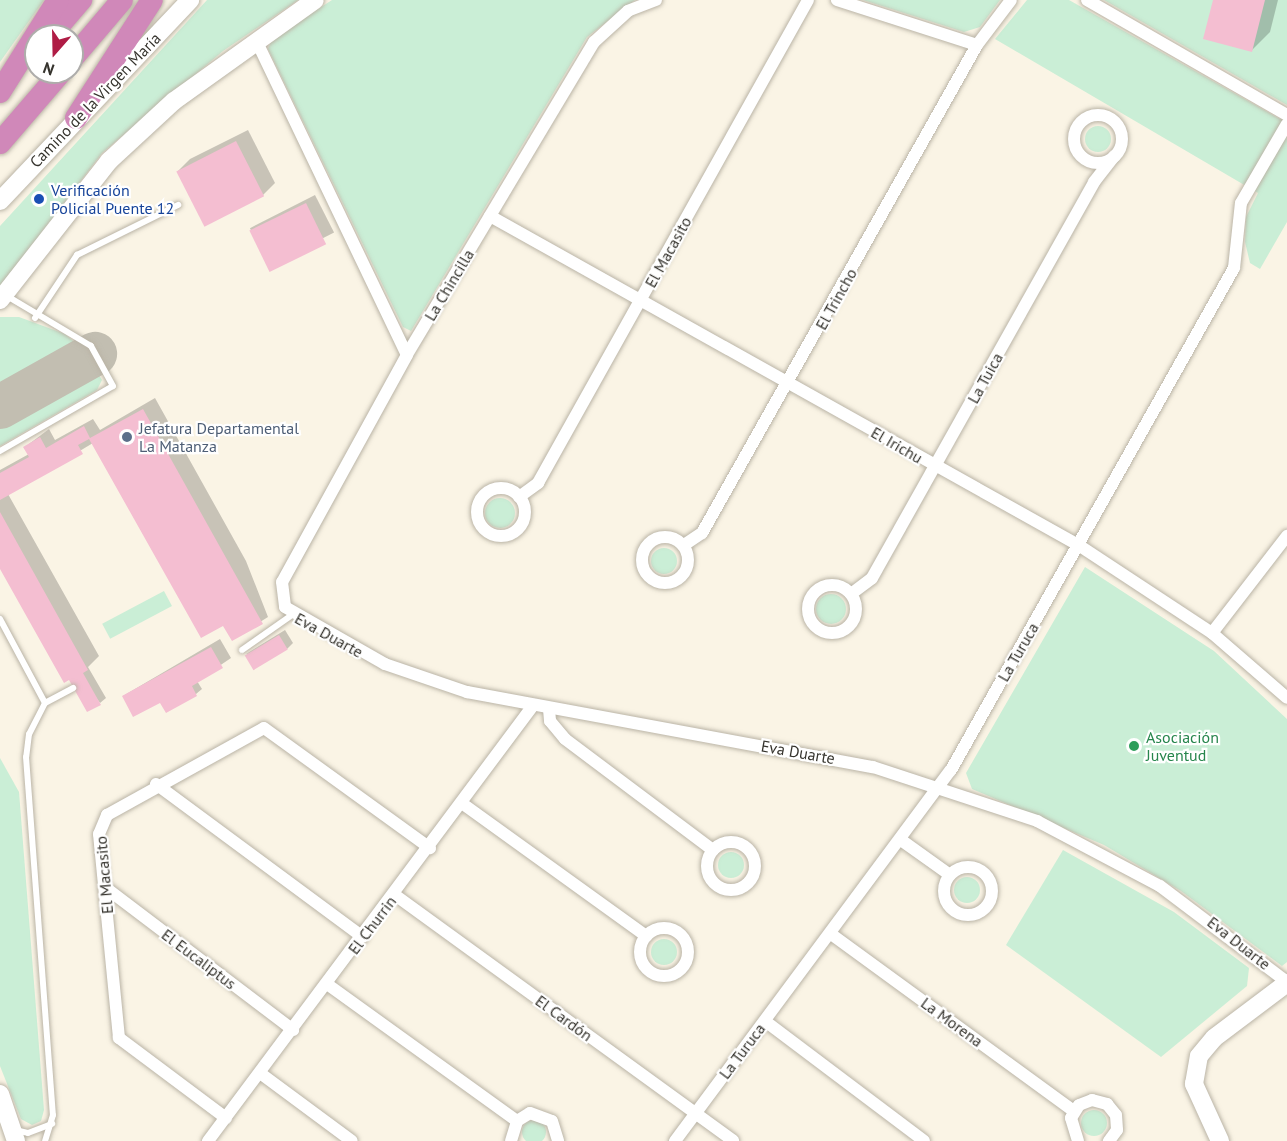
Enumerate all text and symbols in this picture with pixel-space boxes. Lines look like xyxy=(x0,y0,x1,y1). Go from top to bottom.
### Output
north arrow xyxy=(24,24,84,84)
street label: Camino de la Virgen María xyxy=(25,28,165,172)
text: N xyxy=(40,58,57,80)
place label: Verificación Policial Puente 12 xyxy=(51,180,174,218)
marker: Verificación Policial Puente 12 xyxy=(32,192,46,206)
street label: El Macasito xyxy=(641,213,695,291)
street label: La Chincilla xyxy=(420,246,478,324)
street label: El Trincho xyxy=(811,265,861,333)
street label: La Tuica xyxy=(963,349,1007,407)
place label: Jefatura Departamental La Matanza xyxy=(139,418,299,456)
street label: El Irichu xyxy=(868,423,926,467)
marker: Jefatura Departamental La Matanza xyxy=(120,430,134,444)
street label: Eva Duarte xyxy=(292,608,366,662)
street label: La Turuca xyxy=(993,619,1043,685)
place label: Asociación Juventud xyxy=(1146,727,1219,765)
street label: Eva Duarte xyxy=(759,736,837,768)
marker: Asociación Juventud xyxy=(1127,739,1141,753)
street label: El Macasito xyxy=(91,835,117,915)
street label: El Churrin xyxy=(344,892,400,958)
street label: Eva Duarte xyxy=(1204,912,1274,974)
street label: El Eucaliptus xyxy=(158,925,240,993)
street label: El Cardón xyxy=(532,991,596,1045)
street label: La Morena xyxy=(917,993,987,1051)
street label: La Turuca xyxy=(715,1019,769,1083)

